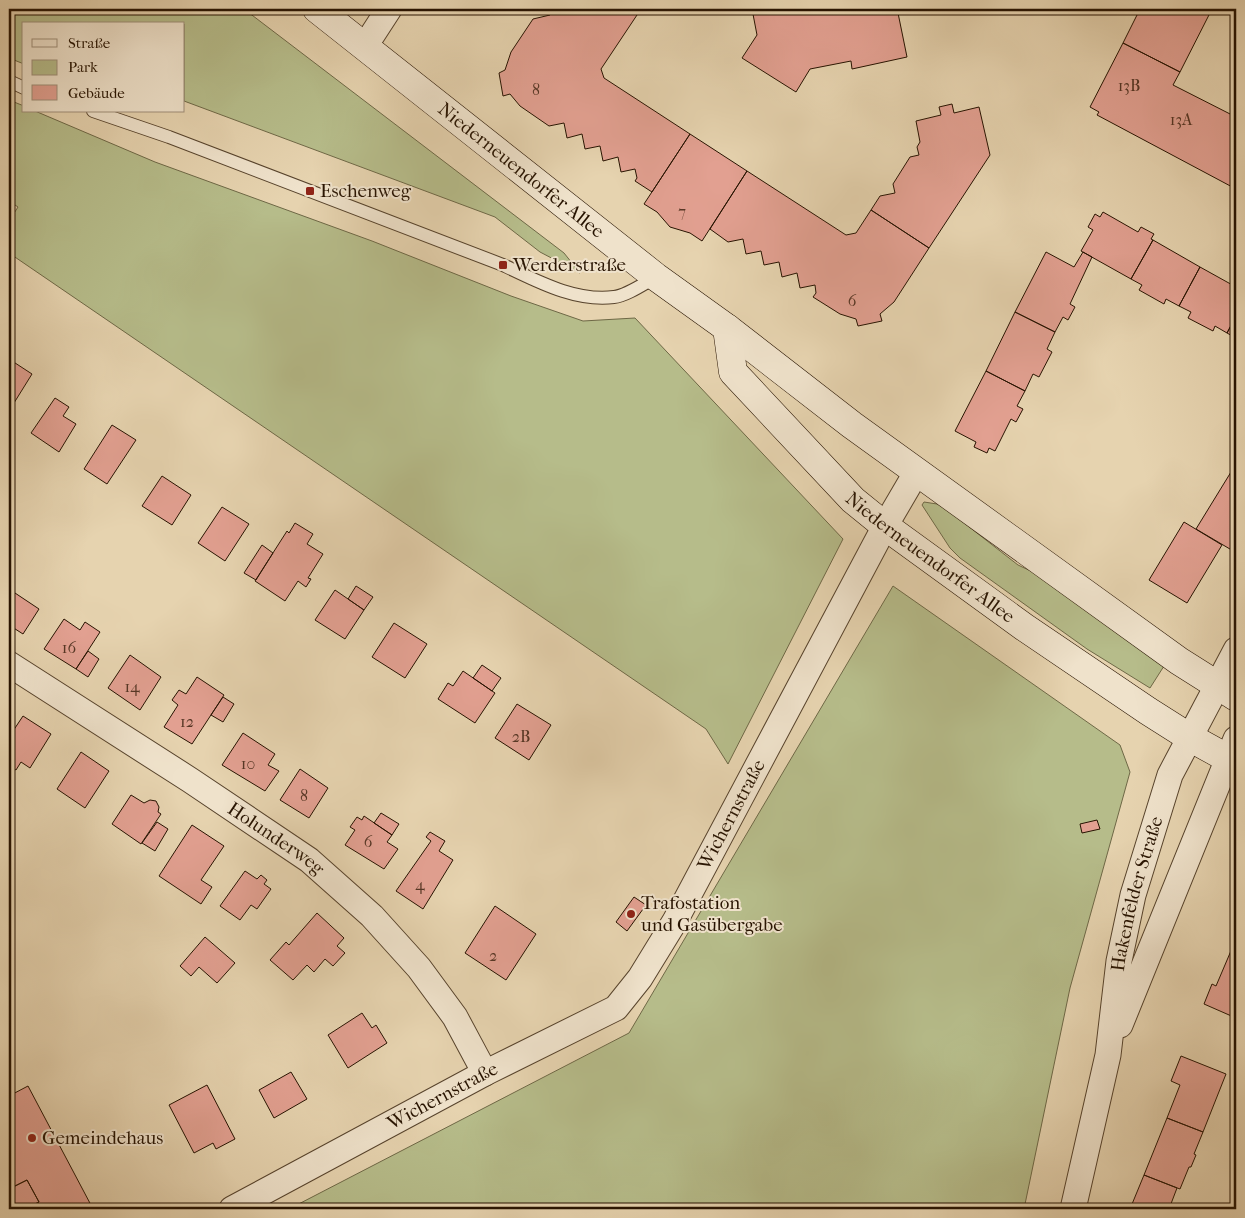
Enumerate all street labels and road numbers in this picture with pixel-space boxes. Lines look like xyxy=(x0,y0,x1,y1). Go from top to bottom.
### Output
street label: Niederneuendorfer Allee xyxy=(434,98,608,243)
street label: Niederneuendorfer Allee xyxy=(841,487,1019,628)
street label: Wichernstraße xyxy=(693,756,770,875)
street label: Holunderweg xyxy=(224,798,330,880)
street label: Hakenfelder Straße xyxy=(1107,814,1168,973)
street label: Wichernstraße xyxy=(383,1057,501,1135)

